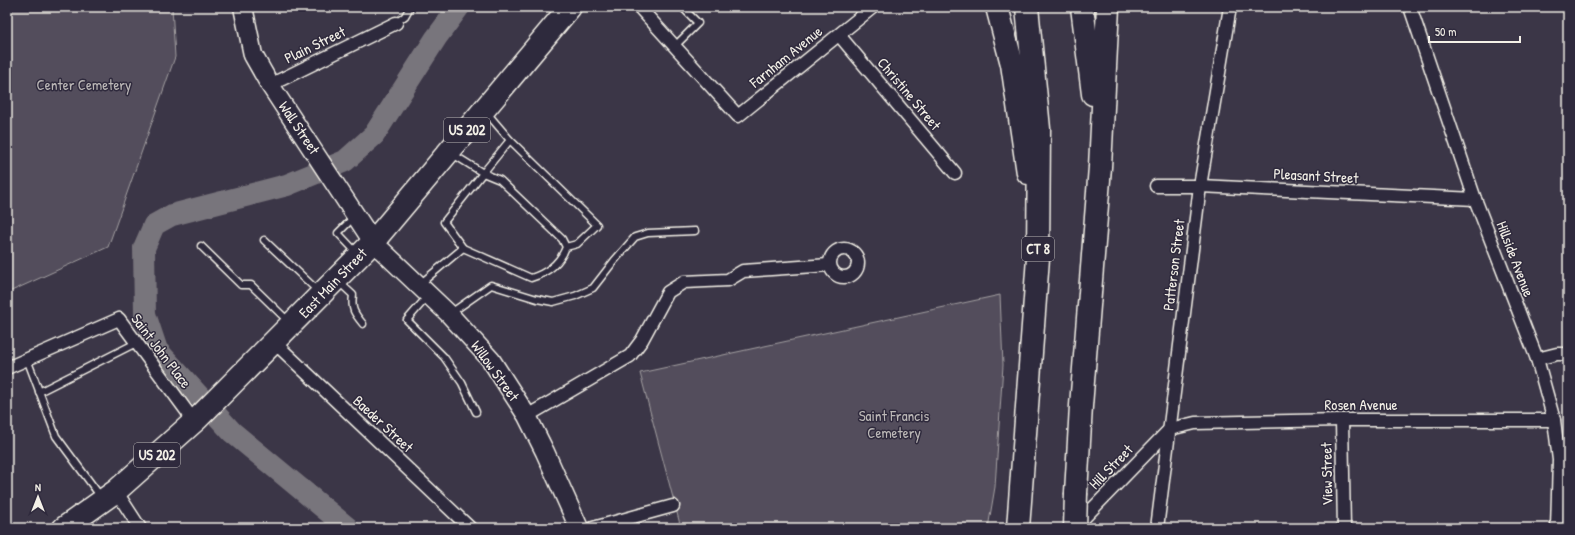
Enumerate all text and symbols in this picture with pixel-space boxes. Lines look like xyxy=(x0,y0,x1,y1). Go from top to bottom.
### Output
scale bar xyxy=(1429,18,1520,44)
street label: Plain Street xyxy=(281,20,350,68)
street label: Farnham Avenue xyxy=(744,21,826,93)
text: 50 m xyxy=(1435,23,1456,40)
street label: Christine Street xyxy=(873,53,947,135)
park label: Center Cemetery xyxy=(37,74,131,95)
street label: Wall Street xyxy=(274,97,325,159)
road number: US 202 xyxy=(444,118,490,142)
street label: Pleasant Street xyxy=(1273,163,1360,188)
street label: Patterson Street xyxy=(1157,217,1190,312)
street label: Hillside Avenue xyxy=(1491,218,1539,300)
road number: CT 8 xyxy=(1022,237,1054,261)
street label: East Main Street xyxy=(294,242,372,322)
street label: Saint John Place xyxy=(126,309,196,392)
street label: Willow Street xyxy=(466,336,525,406)
street label: Baeder Street xyxy=(349,390,419,458)
street label: Rosen Avenue xyxy=(1325,394,1397,415)
park label: Saint Francis Cemetery xyxy=(859,405,929,443)
street label: Hill Street xyxy=(1084,439,1138,494)
street label: View Street xyxy=(1315,441,1338,506)
road number: US 202 xyxy=(134,443,180,467)
north arrow xyxy=(18,477,58,517)
text: N xyxy=(35,480,41,494)

